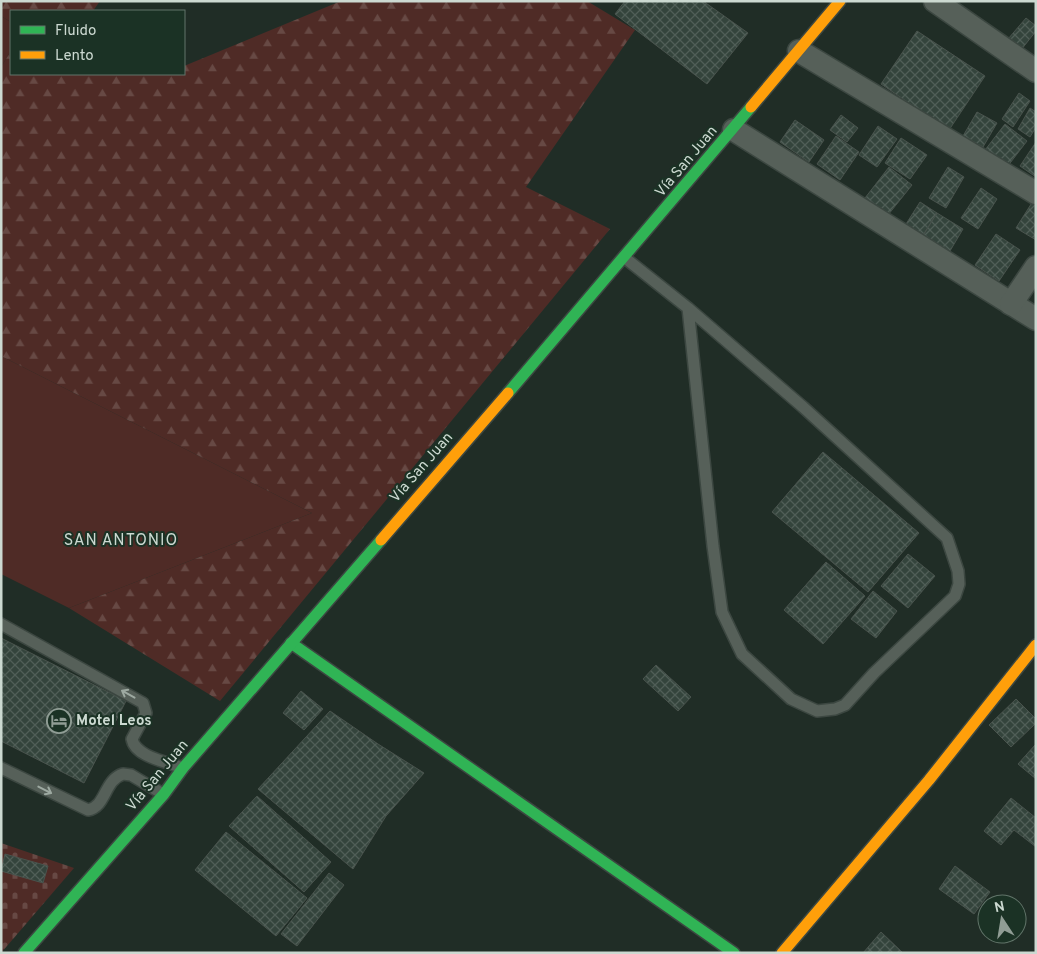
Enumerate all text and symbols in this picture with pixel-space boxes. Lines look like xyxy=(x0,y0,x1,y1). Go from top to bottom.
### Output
legend xyxy=(10,10,185,75)
text: Fluido xyxy=(55,22,96,41)
text: Lento xyxy=(55,47,94,66)
street label: Vía San Juan xyxy=(652,122,722,202)
street label: Vía San Juan xyxy=(386,429,458,507)
district label: SAN ANTONIO xyxy=(64,531,178,551)
one-way arrow xyxy=(121,688,135,698)
hotel icon: Motel Leos xyxy=(46,708,72,734)
place label: Motel Leos xyxy=(76,712,152,731)
street label: Vía San Juan xyxy=(123,736,193,816)
one-way arrow xyxy=(37,786,52,795)
north arrow xyxy=(977,894,1027,944)
text: N xyxy=(993,898,1006,917)

